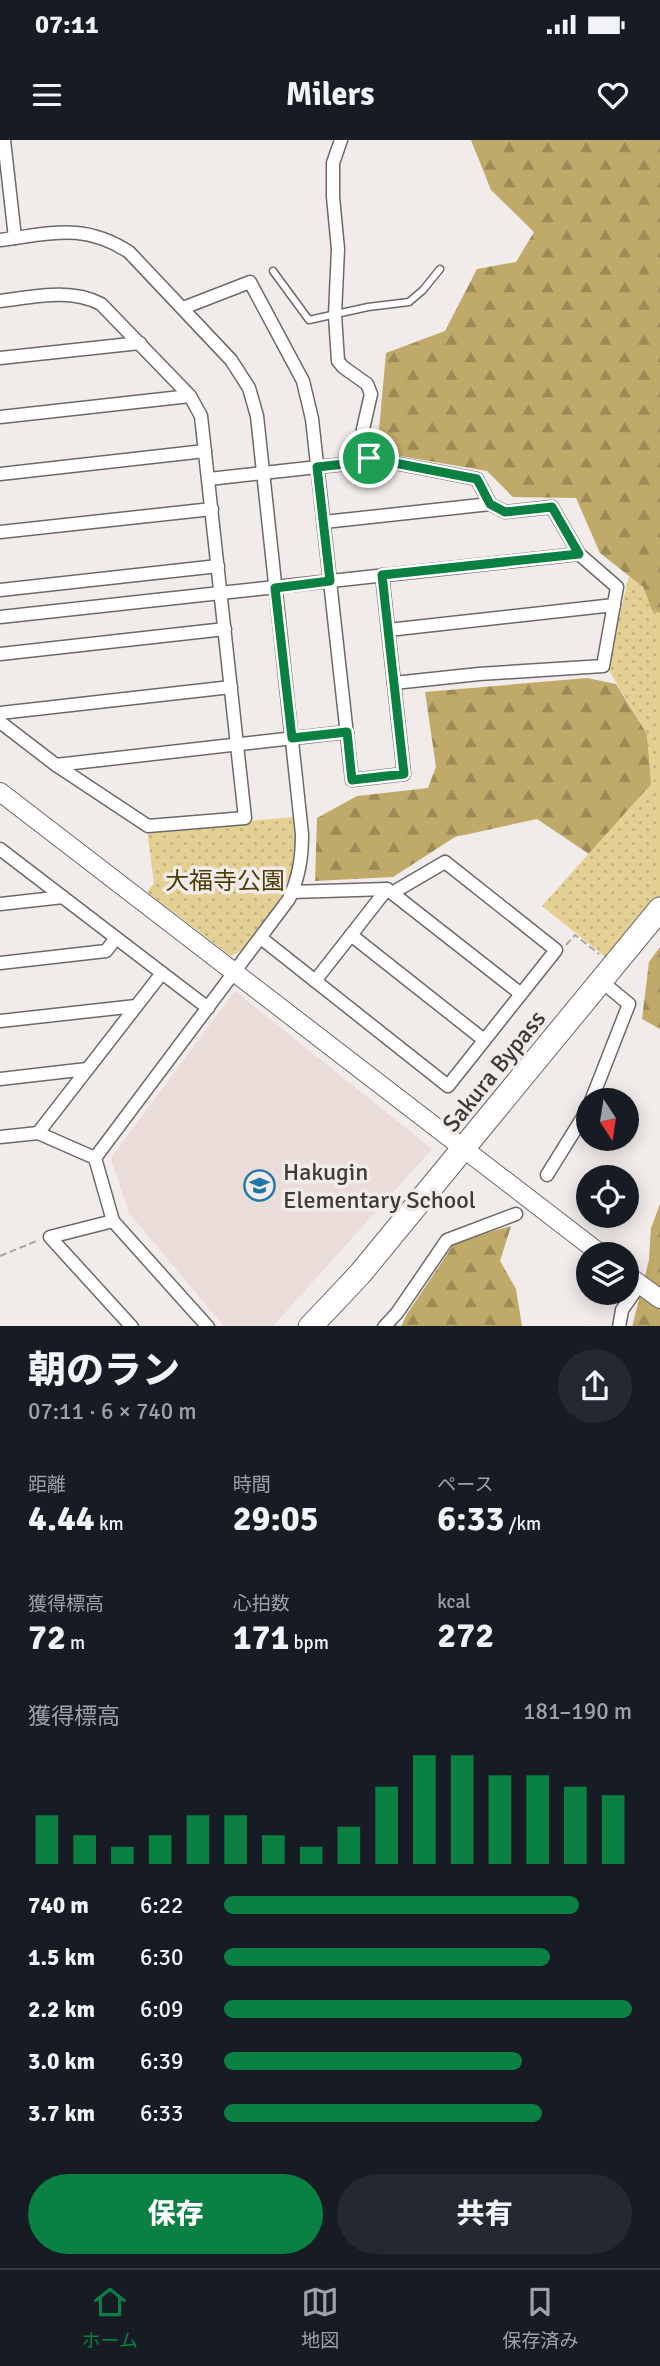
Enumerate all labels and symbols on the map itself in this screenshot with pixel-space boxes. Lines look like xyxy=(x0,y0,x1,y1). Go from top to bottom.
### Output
pin xyxy=(339,428,399,488)
park label: 大福寺公園 xyxy=(165,866,285,896)
street label: Sakura Bypass xyxy=(436,1004,552,1138)
north arrow xyxy=(576,1088,639,1152)
place label: Hakugin Elementary School xyxy=(283,1157,476,1215)
school or university icon: Hakugin Elementary School xyxy=(243,1169,277,1203)

